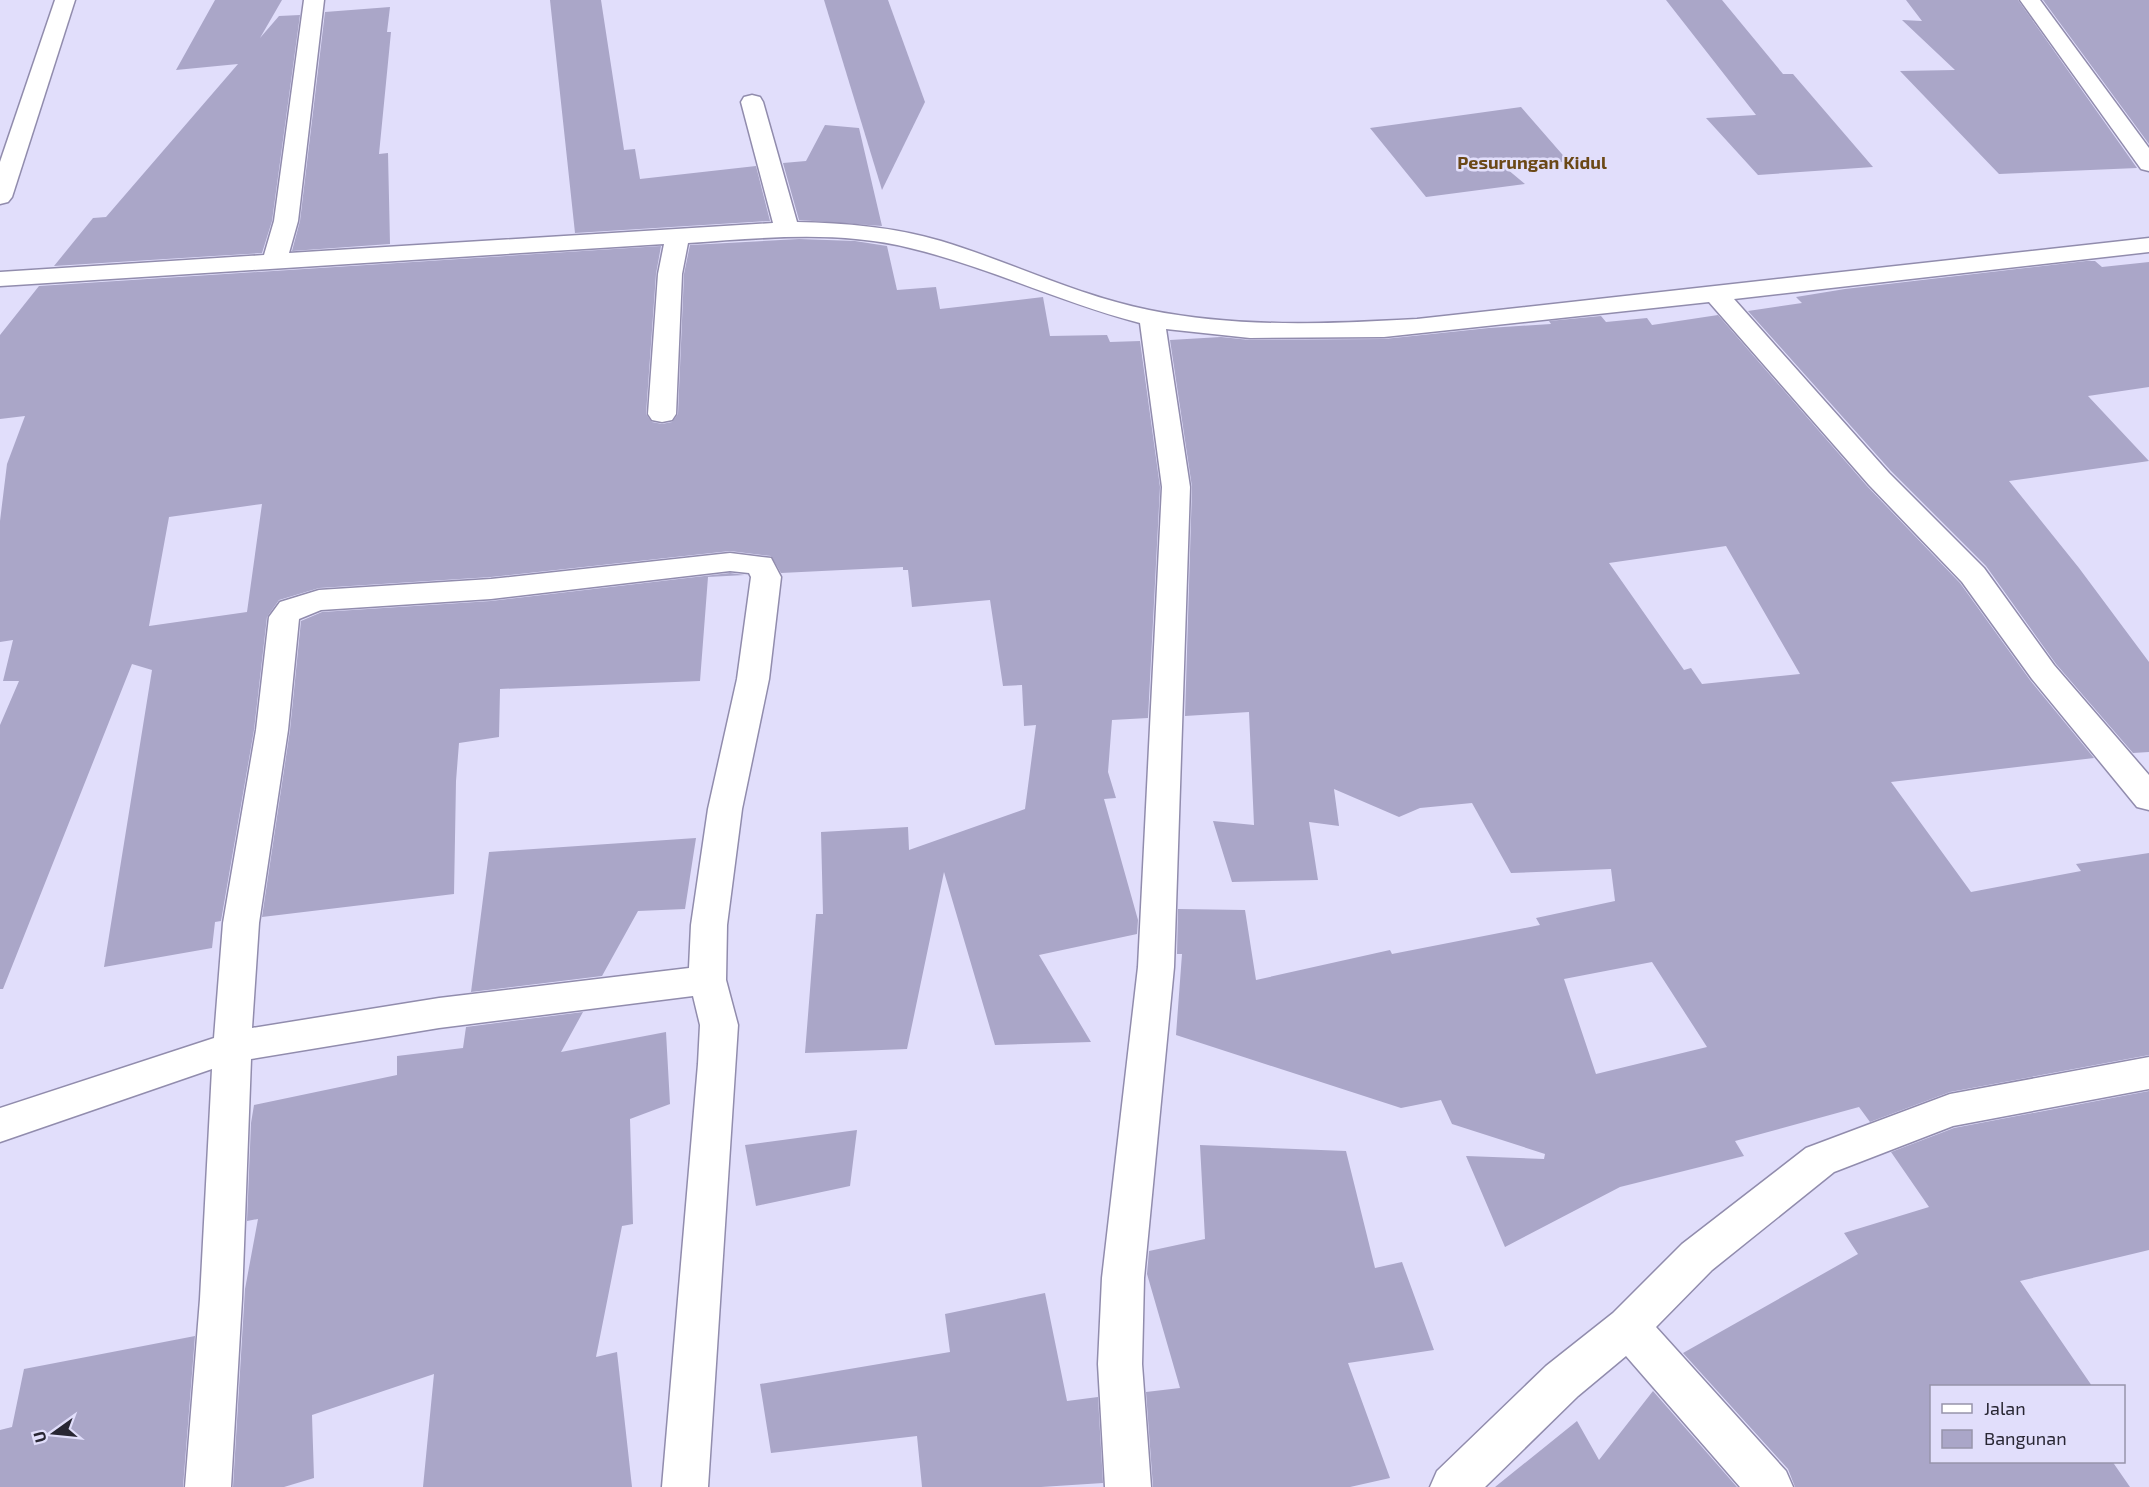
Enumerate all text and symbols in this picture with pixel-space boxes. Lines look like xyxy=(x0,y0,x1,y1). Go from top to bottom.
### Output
district label: Pesurungan Kidul xyxy=(1457,151,1607,173)
legend xyxy=(1930,1385,2125,1463)
text: Jalan xyxy=(1984,1397,2026,1419)
north arrow xyxy=(24,1403,84,1463)
text: Bangunan xyxy=(1984,1427,2067,1449)
text: U xyxy=(28,1429,50,1445)

